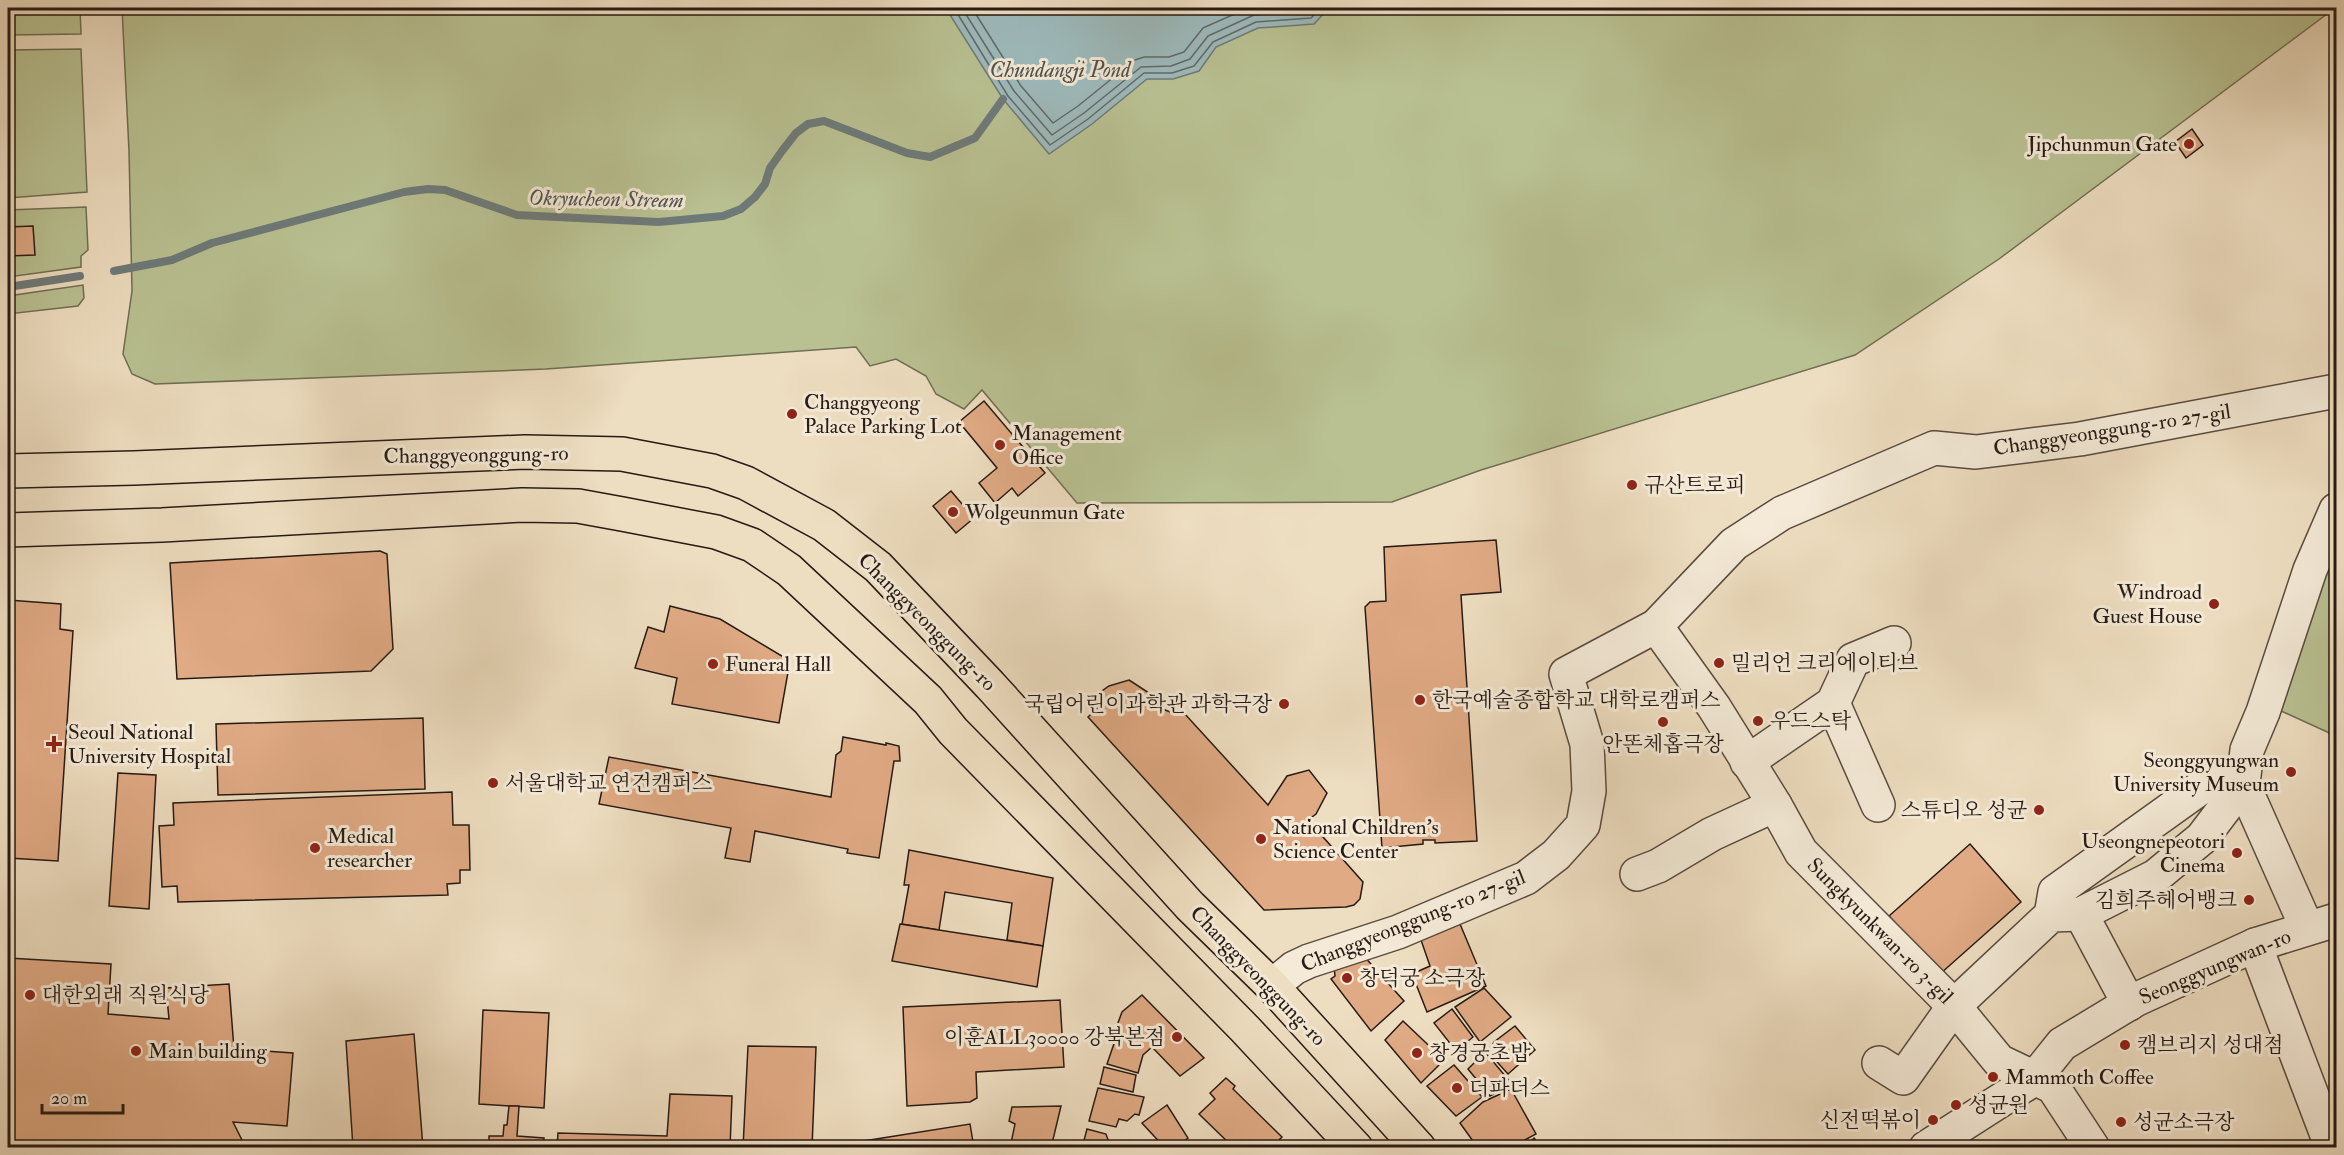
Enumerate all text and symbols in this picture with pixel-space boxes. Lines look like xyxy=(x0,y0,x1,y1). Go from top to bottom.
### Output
water label: Chundangji Pond xyxy=(990,56,1132,84)
place label: Jipchunmun Gate xyxy=(2026,131,2177,158)
marker: Jipchunmun Gate xyxy=(2182,137,2196,151)
water label: Okryucheon Stream xyxy=(528,184,684,214)
place label: Changgyeong Palace Parking Lot xyxy=(804,389,962,440)
street label: Changgyeonggung-ro 27-gil xyxy=(1991,398,2233,462)
marker: Changgyeong Palace Parking Lot xyxy=(785,407,799,421)
place label: Management Office xyxy=(1012,420,1122,471)
marker: Management Office xyxy=(993,438,1007,452)
street label: Changgyeonggung-ro xyxy=(383,440,569,470)
place label: 규산트로피 xyxy=(1644,472,1745,499)
marker: 규산트로피 xyxy=(1625,478,1639,492)
place label: Wolgeunmun Gate xyxy=(964,499,1125,526)
marker: Wolgeunmun Gate xyxy=(946,505,960,519)
street label: Changgyeonggung-ro xyxy=(852,547,1002,697)
place label: Windroad Guest House xyxy=(2092,579,2203,630)
marker: Windroad Guest House xyxy=(2207,597,2221,611)
place label: 밀리언 크리에이티브 xyxy=(1731,650,1918,677)
place label: Funeral Hall xyxy=(725,651,832,678)
marker: 밀리언 크리에이티브 xyxy=(1712,656,1726,670)
marker: Funeral Hall xyxy=(706,657,720,671)
place label: 한국예술종합학교 대학로캠퍼스 xyxy=(1432,687,1720,714)
place label: 국립어린이과학관 과학극장 xyxy=(1024,691,1273,718)
marker: 한국예술종합학교 대학로캠퍼스 xyxy=(1413,693,1427,707)
marker: 국립어린이과학관 과학극장 xyxy=(1277,697,1291,711)
place label: 우드스탁 xyxy=(1770,708,1852,735)
marker: 우드스탁 xyxy=(1751,714,1765,728)
marker: 안똔체홉극장 xyxy=(1656,715,1670,729)
place label: Seoul National University Hospital xyxy=(68,719,232,770)
place label: 안똔체홉극장 xyxy=(1602,731,1725,758)
marker: Seoul National University Hospital xyxy=(45,735,63,753)
place label: Seonggyungwan University Museum xyxy=(2113,747,2279,798)
marker: Seonggyungwan University Museum xyxy=(2284,765,2298,779)
place label: 서울대학교 연건캠퍼스 xyxy=(505,770,712,797)
marker: 서울대학교 연건캠퍼스 xyxy=(486,776,500,790)
place label: 스튜디오 성균 xyxy=(1901,797,2028,824)
marker: 스튜디오 성균 xyxy=(2032,803,2046,817)
place label: National Children's Science Center xyxy=(1273,814,1439,865)
place label: Medical researcher xyxy=(327,823,412,874)
place label: Useongnepeotori Cinema xyxy=(2081,828,2225,879)
marker: National Children's Science Center xyxy=(1254,832,1268,846)
marker: Medical researcher xyxy=(308,841,322,855)
marker: Useongnepeotori Cinema xyxy=(2230,846,2244,860)
street label: Sungkyunkwan-ro 3-gil xyxy=(1801,852,1959,1010)
street label: Changgyeonggung-ro 27-gil xyxy=(1297,863,1530,978)
place label: 김희주헤어뱅크 xyxy=(2095,887,2237,914)
marker: 김희주헤어뱅크 xyxy=(2242,893,2256,907)
street label: Changgyeonggung-ro xyxy=(1184,900,1332,1052)
street label: Seonggyungwan-ro xyxy=(2135,923,2295,1011)
place label: 창덕궁 소극장 xyxy=(1359,965,1486,992)
marker: 창덕궁 소극장 xyxy=(1340,971,1354,985)
place label: 대한외래 직원식당 xyxy=(42,982,209,1009)
marker: 대한외래 직원식당 xyxy=(23,988,37,1002)
place label: 이훈ALL30000 강북본점 xyxy=(944,1024,1165,1051)
marker: 이훈ALL30000 강북본점 xyxy=(1170,1030,1184,1044)
place label: 캠브리지 성대점 xyxy=(2137,1032,2283,1059)
place label: Main building xyxy=(148,1038,267,1065)
marker: 캠브리지 성대점 xyxy=(2118,1038,2132,1052)
place label: 창경궁초밥 xyxy=(1429,1040,1531,1067)
marker: Main building xyxy=(129,1044,143,1058)
marker: 창경궁초밥 xyxy=(1410,1046,1424,1060)
place label: Mammoth Coffee xyxy=(2005,1064,2154,1091)
marker: Mammoth Coffee xyxy=(1986,1070,2000,1084)
place label: 더파더스 xyxy=(1469,1075,1550,1102)
scale bar xyxy=(42,1077,123,1115)
marker: 더파더스 xyxy=(1450,1081,1464,1095)
text: 20 m xyxy=(51,1087,87,1110)
place label: 성균원 xyxy=(1968,1092,2029,1119)
marker: 성균원 xyxy=(1949,1098,1963,1112)
place label: 신전떡볶이 xyxy=(1820,1107,1921,1134)
place label: 성균소극장 xyxy=(2133,1109,2235,1136)
marker: 신전떡볶이 xyxy=(1926,1113,1940,1127)
marker: 성균소극장 xyxy=(2114,1115,2128,1129)

